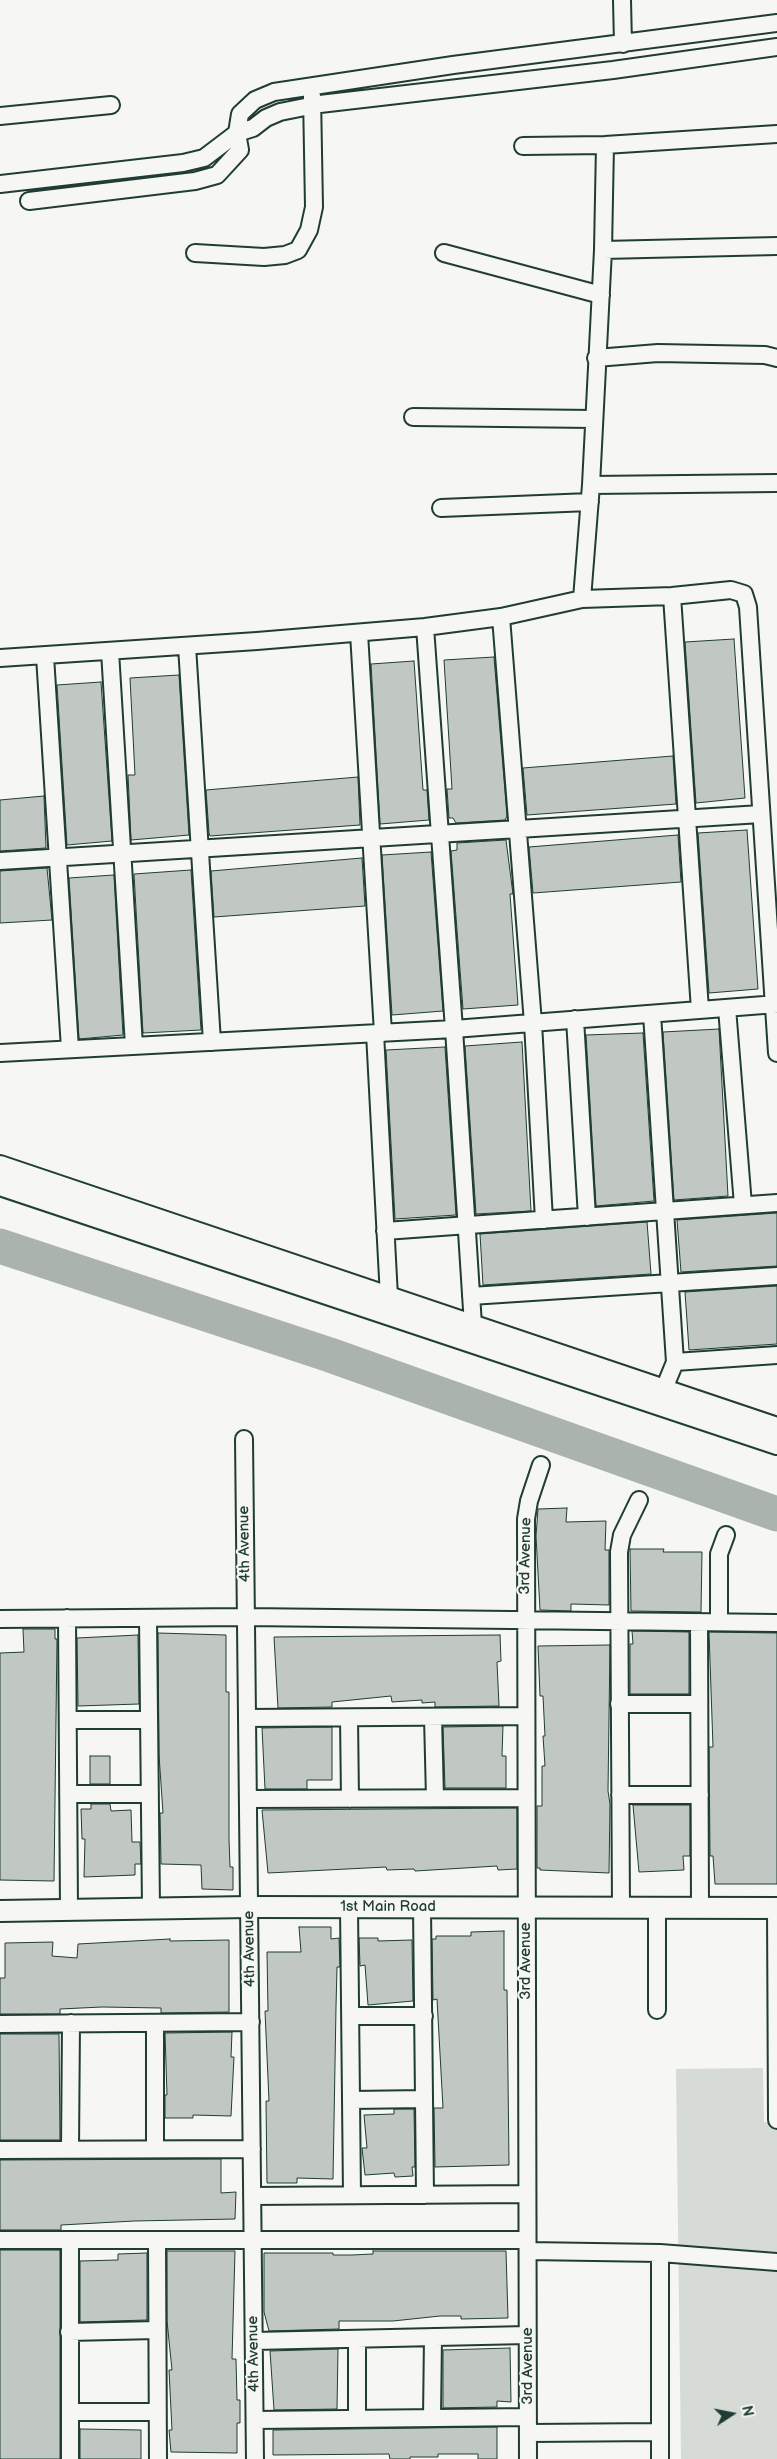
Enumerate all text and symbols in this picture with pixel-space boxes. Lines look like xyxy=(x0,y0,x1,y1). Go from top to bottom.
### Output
street label: 4th Avenue xyxy=(235,1506,255,1582)
street label: 3rd Avenue xyxy=(516,1517,536,1595)
street label: 1st Main Road xyxy=(340,1898,436,1916)
street label: 4th Avenue xyxy=(240,1911,260,1987)
street label: 3rd Avenue xyxy=(517,1922,535,2000)
street label: 4th Avenue xyxy=(244,2316,264,2392)
street label: 3rd Avenue xyxy=(519,2327,537,2405)
north arrow xyxy=(707,2389,757,2439)
text: N xyxy=(738,2404,757,2418)

